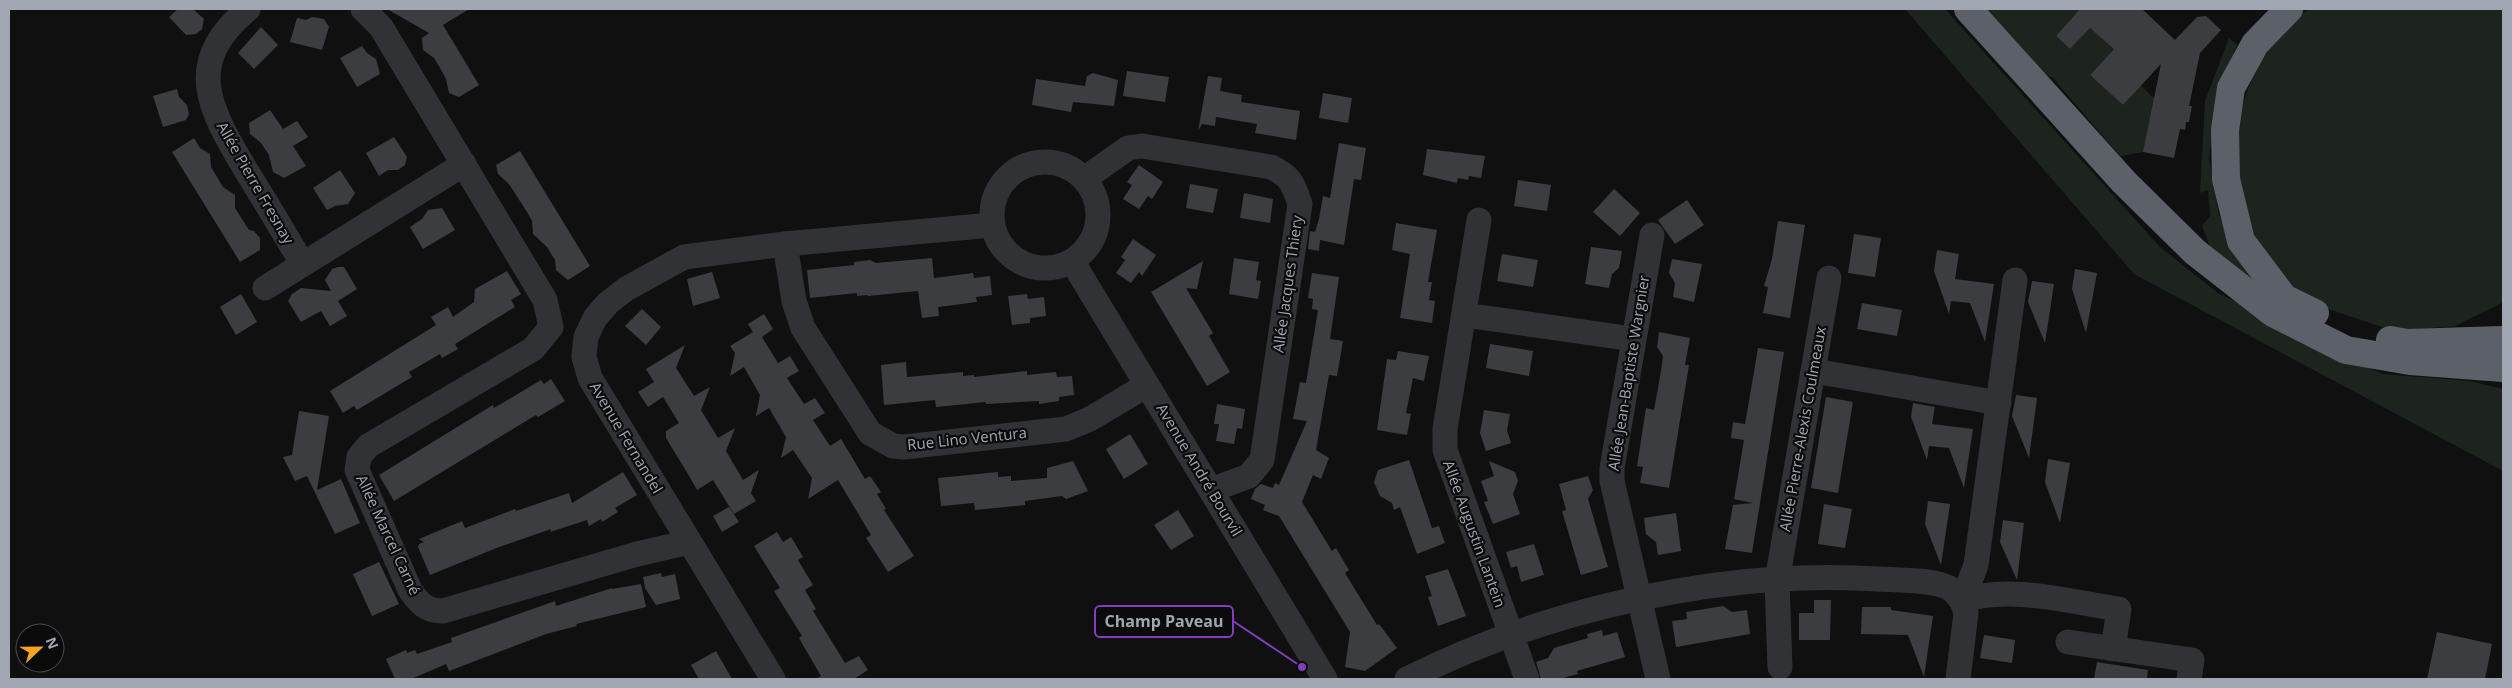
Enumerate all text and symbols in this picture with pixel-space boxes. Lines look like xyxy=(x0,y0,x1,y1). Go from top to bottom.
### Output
street label: Allée Pierre Fresnay xyxy=(213,118,299,248)
street label: Allée Jacques Thiery xyxy=(1267,213,1307,354)
street label: Allée Jean-Baptiste Wargnier xyxy=(1603,274,1653,472)
street label: Allée Pierre-Alexis Coulmeaux xyxy=(1774,324,1830,533)
street label: Avenue Fernandel xyxy=(586,378,668,497)
street label: Avenue André Bourvil xyxy=(1152,399,1247,540)
street label: Rue Lino Ventura xyxy=(906,422,1028,454)
street label: Allée Augustin Lantein xyxy=(1439,457,1511,610)
street label: Allée Marcel Carné xyxy=(352,471,426,598)
callout: Champ Paveau xyxy=(1095,606,1233,637)
text: Champ Paveau xyxy=(1105,610,1223,632)
north arrow xyxy=(15,623,65,673)
text: N xyxy=(42,634,63,652)

